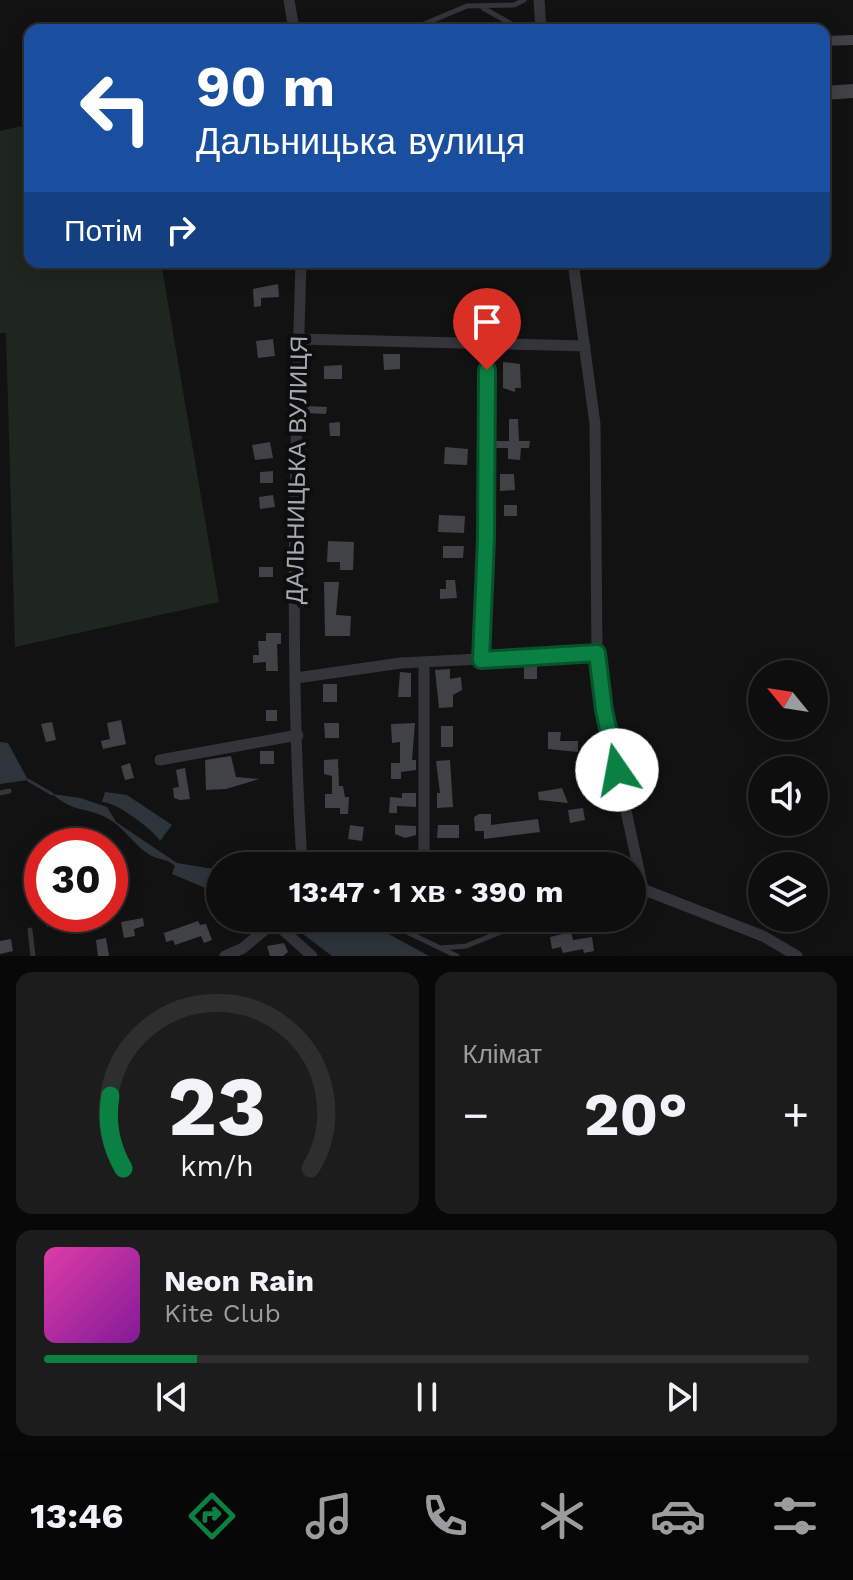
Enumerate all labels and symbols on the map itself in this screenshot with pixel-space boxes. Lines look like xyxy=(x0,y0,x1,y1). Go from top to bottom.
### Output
pin xyxy=(453,288,521,370)
street label: ДАЛЬНИЦЬКА ВУЛИЦЯ xyxy=(281,336,313,604)
north arrow xyxy=(748,660,828,740)
position arrow xyxy=(575,728,659,812)
speed limit sign: 30 xyxy=(24,828,128,932)

